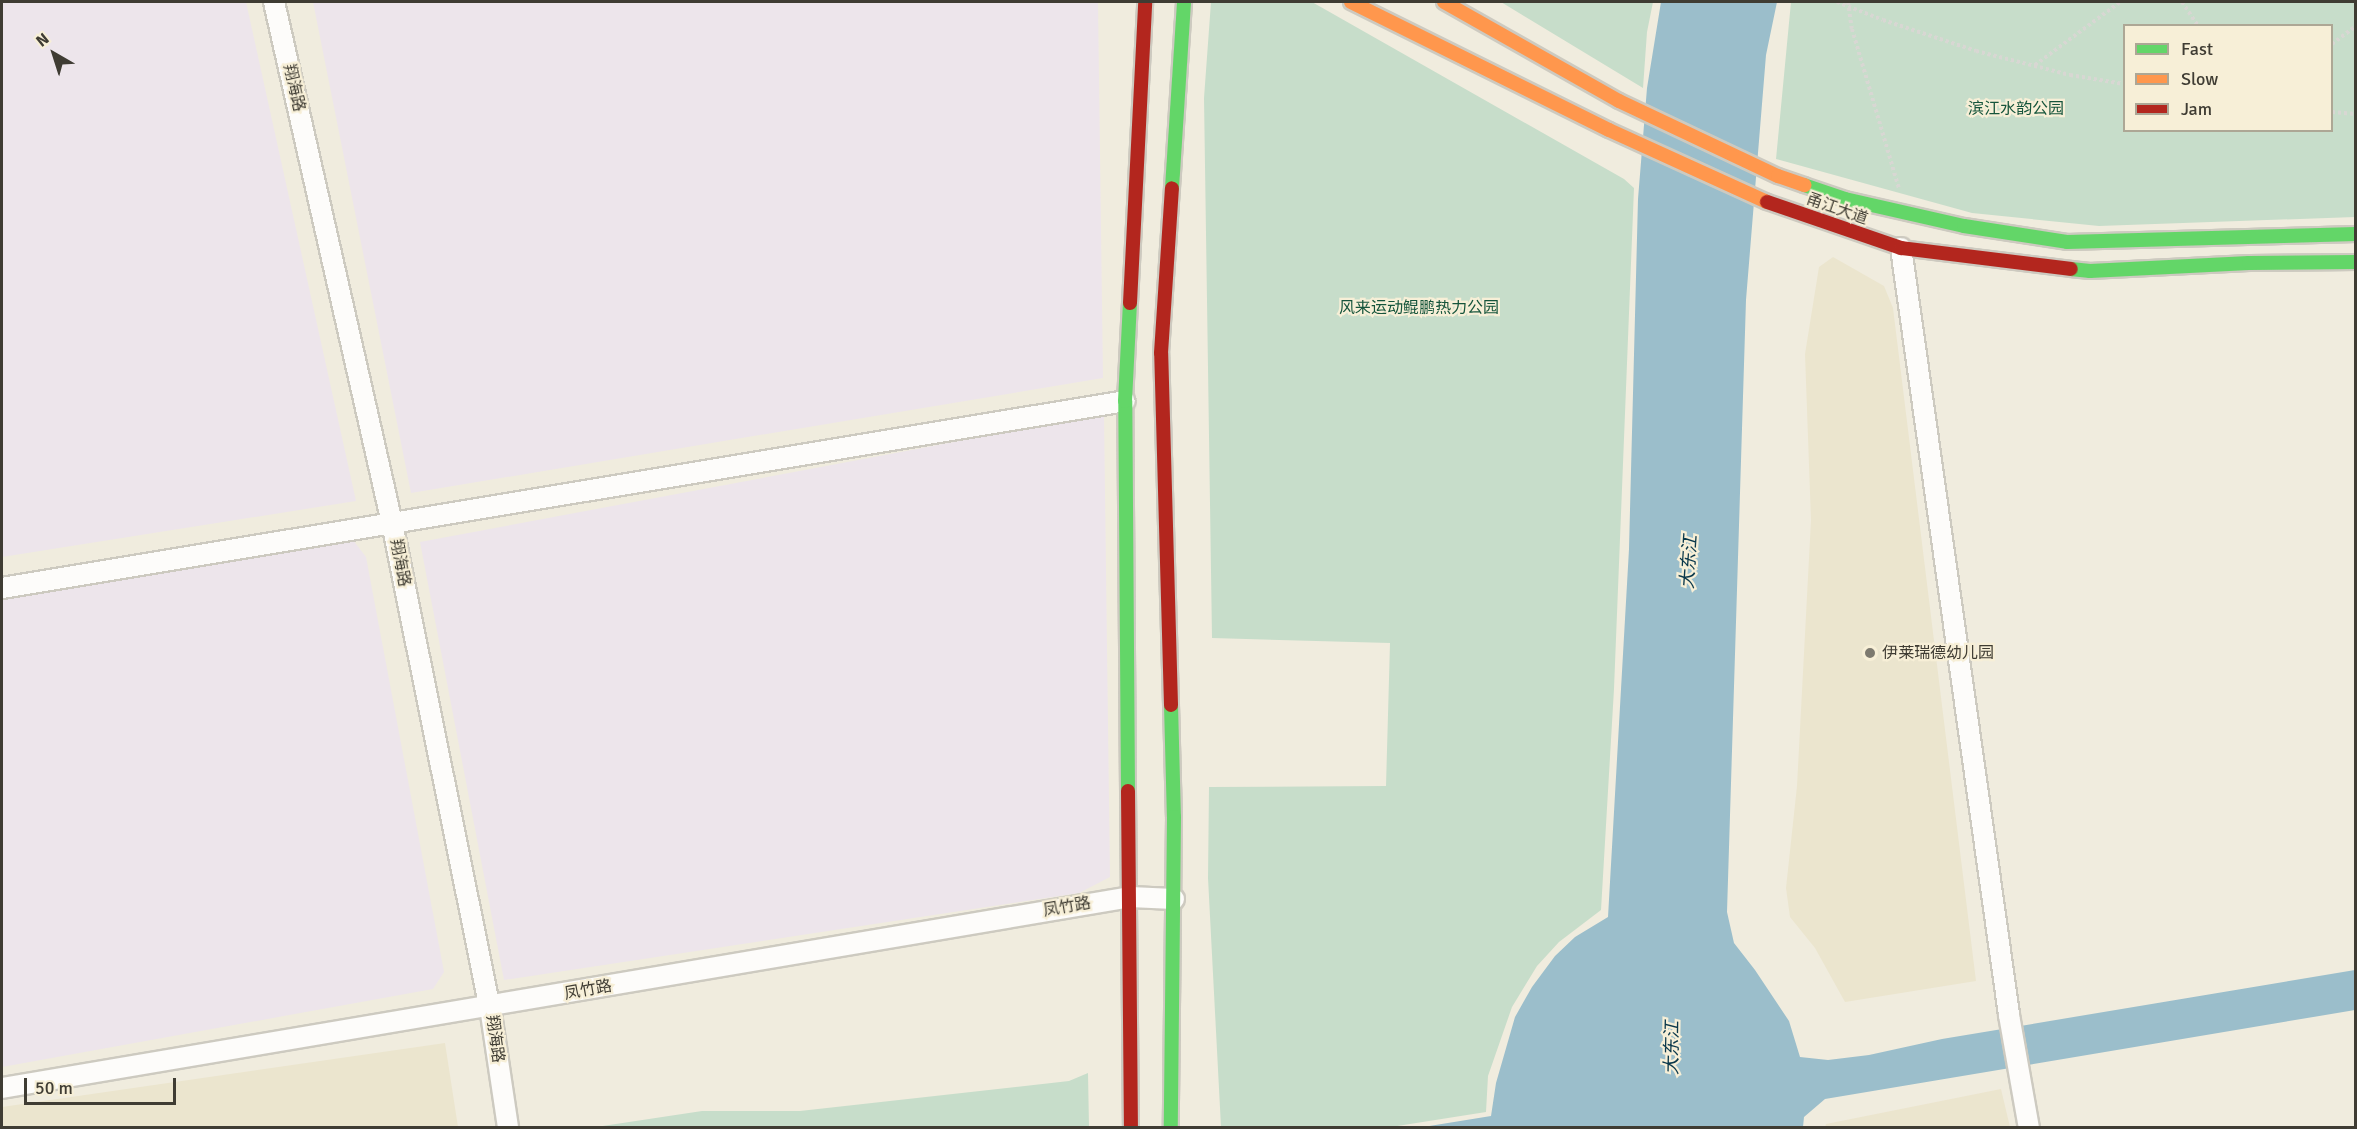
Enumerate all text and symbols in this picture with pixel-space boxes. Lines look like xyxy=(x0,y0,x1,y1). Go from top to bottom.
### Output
north arrow xyxy=(24,24,84,84)
legend xyxy=(2123,24,2333,132)
text: N xyxy=(32,29,53,51)
text: Fast xyxy=(2181,38,2213,60)
street label: 翔海路 xyxy=(279,62,309,114)
text: Slow xyxy=(2181,68,2218,90)
text: Jam xyxy=(2181,98,2212,120)
park label: 滨江水韵公园 xyxy=(1968,99,2064,119)
street label: 甬江大道 xyxy=(1804,190,1870,228)
park label: 风来运动鲲鹏热力公园 xyxy=(1339,298,1499,318)
water label: 大东江 xyxy=(1676,534,1702,590)
street label: 翔海路 xyxy=(386,538,414,588)
place label: 伊莱瑞德幼儿园 xyxy=(1882,643,1994,663)
marker: 伊莱瑞德幼儿园 xyxy=(1863,646,1877,660)
street label: 凤竹路 xyxy=(1042,893,1092,921)
street label: 凤竹路 xyxy=(563,976,613,1004)
street label: 翔海路 xyxy=(482,1014,508,1064)
water label: 大东江 xyxy=(1661,1021,1683,1075)
scale bar xyxy=(27,1066,178,1104)
text: 50 m xyxy=(35,1077,73,1099)

